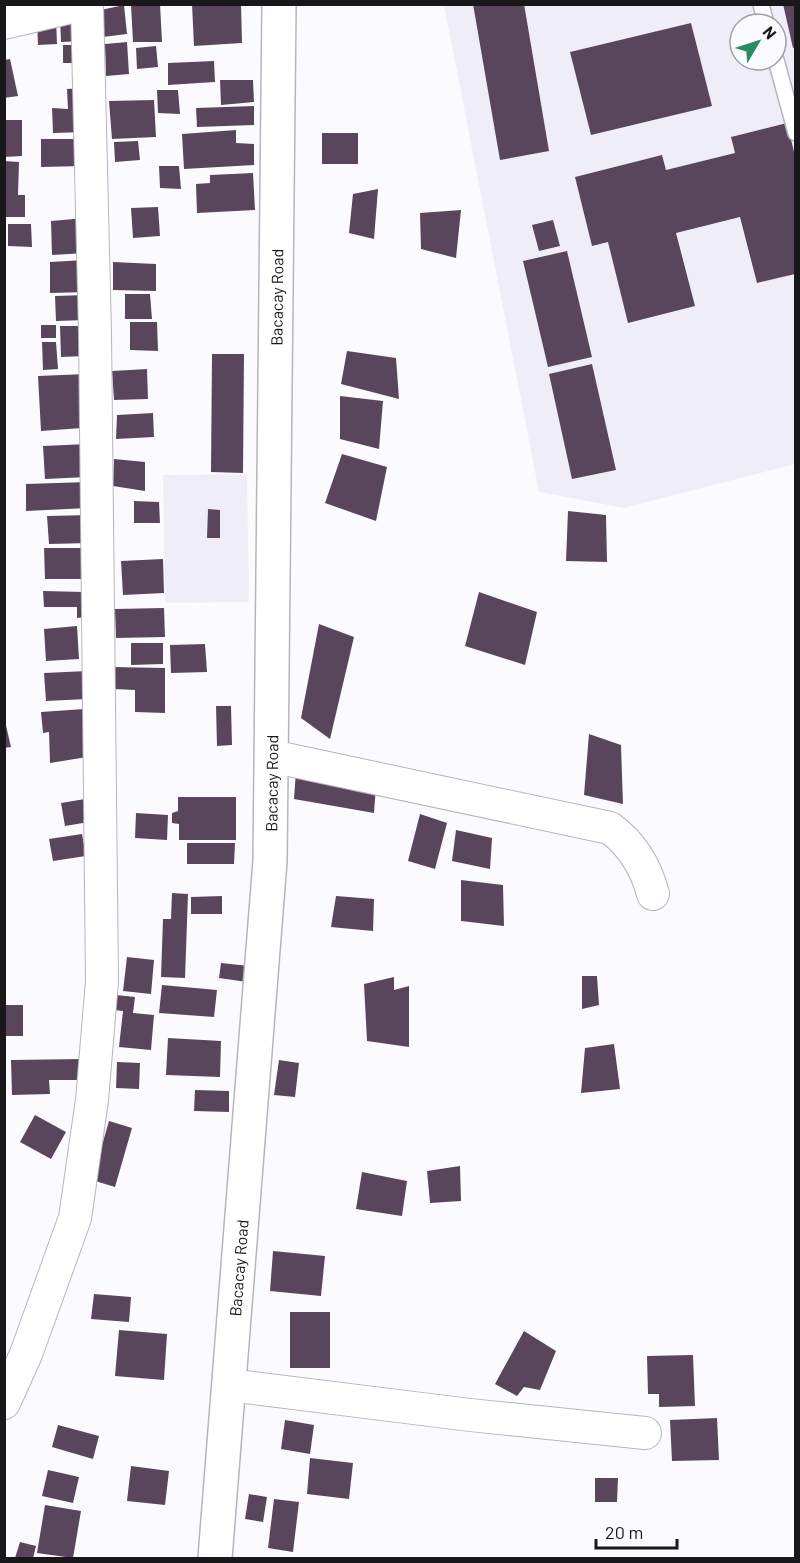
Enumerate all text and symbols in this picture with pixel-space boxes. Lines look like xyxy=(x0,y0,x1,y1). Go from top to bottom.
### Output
north arrow xyxy=(728,12,788,72)
text: N xyxy=(759,22,781,42)
street label: Bacacay Road xyxy=(266,249,286,346)
street label: Bacacay Road xyxy=(261,735,281,832)
street label: Bacacay Road xyxy=(225,1219,251,1317)
scale bar xyxy=(596,1512,677,1550)
text: 20 m xyxy=(605,1521,643,1543)

